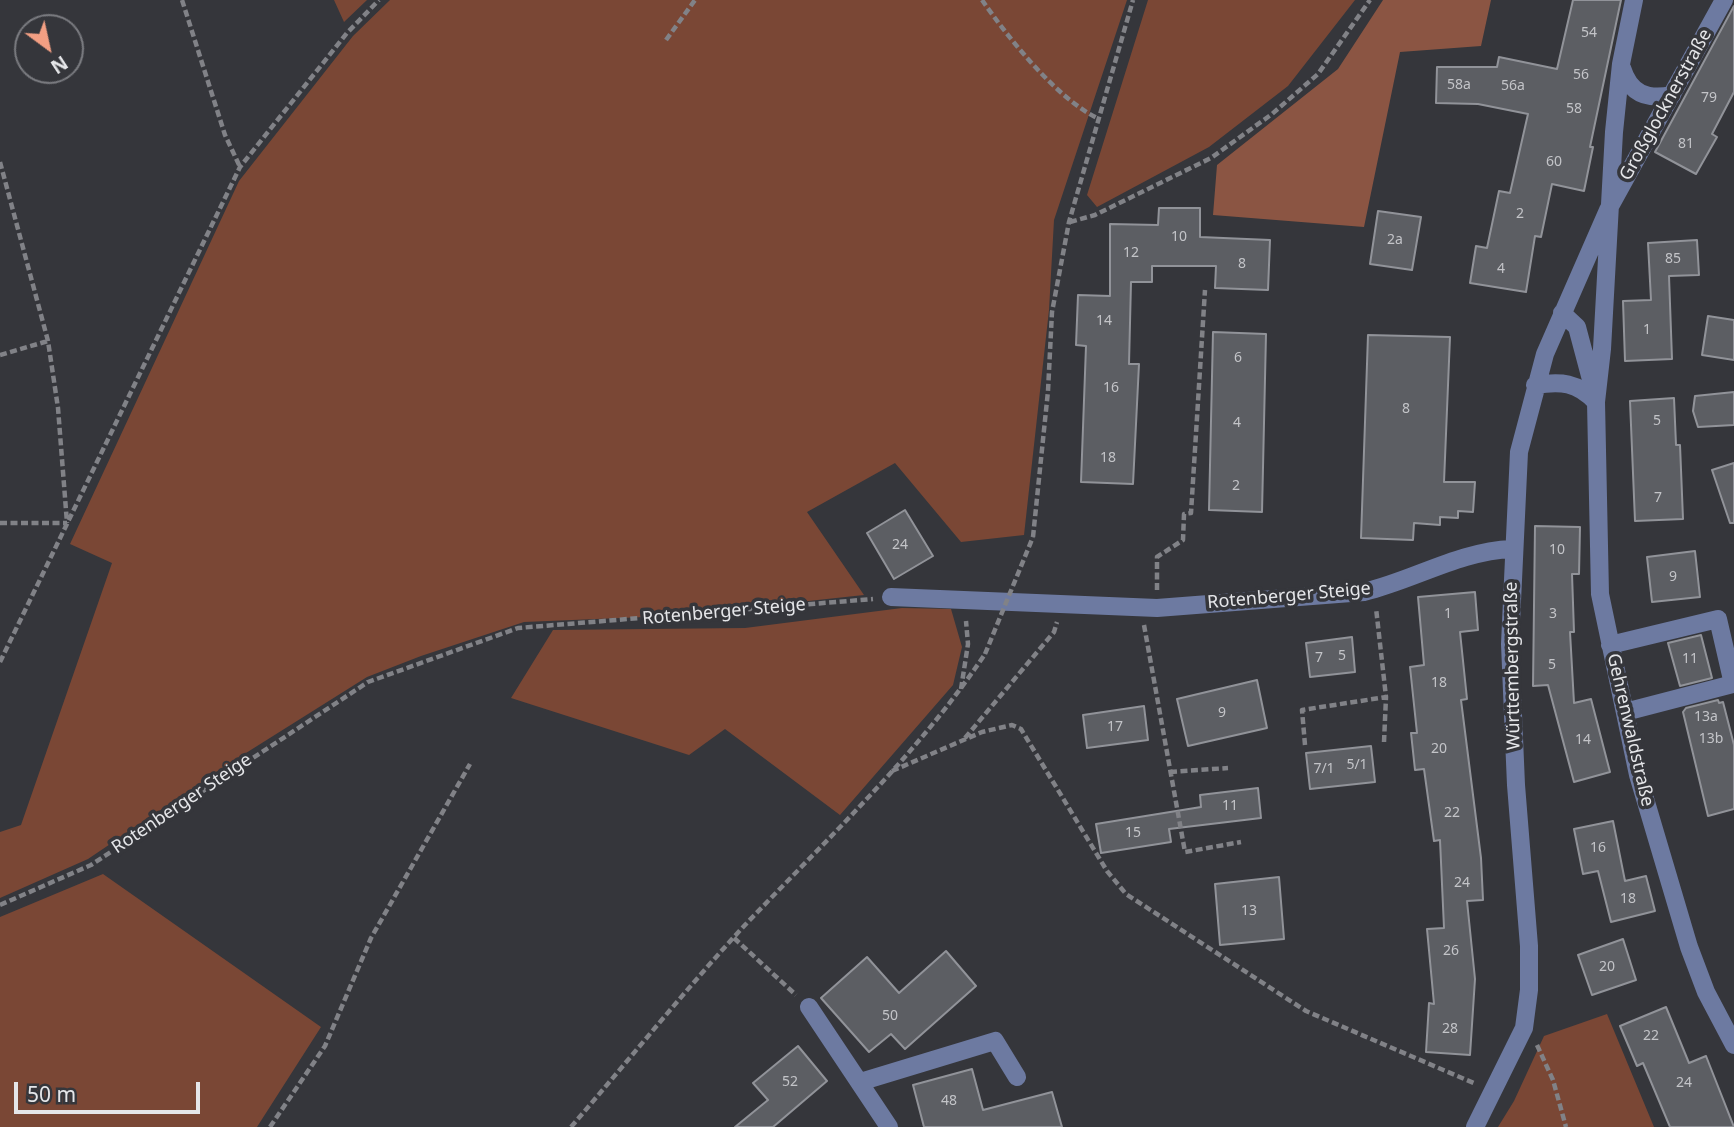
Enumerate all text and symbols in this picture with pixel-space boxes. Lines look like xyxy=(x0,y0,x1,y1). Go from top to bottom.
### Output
north arrow xyxy=(14,14,84,84)
house number: 54 xyxy=(1581,25,1597,41)
street label: Großglocknerstraße xyxy=(1615,26,1717,184)
text: N xyxy=(46,50,73,80)
house number: 56 xyxy=(1573,67,1589,83)
house number: 58a xyxy=(1447,77,1471,93)
house number: 56a xyxy=(1501,78,1525,94)
house number: 79 xyxy=(1701,90,1717,106)
house number: 58 xyxy=(1566,101,1582,117)
house number: 81 xyxy=(1678,136,1694,152)
house number: 60 xyxy=(1546,154,1562,170)
house number: 2 xyxy=(1516,206,1524,222)
house number: 10 xyxy=(1171,229,1187,245)
house number: 2a xyxy=(1387,232,1403,248)
house number: 12 xyxy=(1123,245,1139,261)
house number: 85 xyxy=(1665,251,1681,267)
house number: 8 xyxy=(1238,256,1246,272)
house number: 4 xyxy=(1497,261,1505,277)
house number: 14 xyxy=(1096,313,1112,329)
house number: 1 xyxy=(1643,322,1651,338)
house number: 6 xyxy=(1234,350,1242,366)
house number: 16 xyxy=(1103,380,1119,396)
house number: 8 xyxy=(1402,401,1410,417)
house number: 5 xyxy=(1653,413,1661,429)
house number: 4 xyxy=(1233,415,1241,431)
house number: 18 xyxy=(1100,450,1116,466)
house number: 2 xyxy=(1232,478,1240,494)
house number: 7 xyxy=(1654,490,1662,506)
house number: 24 xyxy=(892,537,908,553)
house number: 10 xyxy=(1549,542,1565,558)
house number: 9 xyxy=(1669,569,1677,585)
street label: Rotenberger Steige xyxy=(1206,578,1372,614)
street label: Württembergstraße xyxy=(1501,582,1525,750)
street label: Rotenberger Steige xyxy=(641,594,807,630)
house number: 1 xyxy=(1444,606,1452,622)
house number: 3 xyxy=(1549,606,1557,622)
house number: 5 xyxy=(1338,648,1346,664)
house number: 7 xyxy=(1315,650,1323,666)
street label: Gehrenwaldstraße xyxy=(1602,651,1658,809)
house number: 11 xyxy=(1682,651,1698,667)
house number: 5 xyxy=(1548,657,1556,673)
house number: 18 xyxy=(1431,675,1447,691)
house number: 9 xyxy=(1218,705,1226,721)
house number: 13a xyxy=(1694,709,1718,725)
house number: 17 xyxy=(1107,719,1123,735)
house number: 13b xyxy=(1699,731,1723,747)
house number: 14 xyxy=(1575,732,1591,748)
house number: 20 xyxy=(1431,741,1447,757)
street label: Rotenberger Steige xyxy=(108,749,256,859)
house number: 5/1 xyxy=(1346,757,1368,773)
house number: 7/1 xyxy=(1313,761,1335,777)
house number: 11 xyxy=(1222,798,1238,814)
house number: 22 xyxy=(1444,805,1460,821)
house number: 15 xyxy=(1125,825,1141,841)
house number: 16 xyxy=(1590,840,1606,856)
house number: 24 xyxy=(1454,875,1470,891)
house number: 18 xyxy=(1620,891,1636,907)
house number: 13 xyxy=(1241,903,1257,919)
house number: 26 xyxy=(1443,943,1459,959)
house number: 20 xyxy=(1599,959,1615,975)
house number: 50 xyxy=(882,1008,898,1024)
house number: 28 xyxy=(1442,1021,1458,1037)
house number: 22 xyxy=(1643,1028,1659,1044)
scale bar xyxy=(18,1068,203,1112)
house number: 52 xyxy=(782,1074,798,1090)
house number: 24 xyxy=(1676,1075,1692,1091)
text: 50 m xyxy=(27,1080,76,1108)
house number: 48 xyxy=(941,1093,957,1109)

